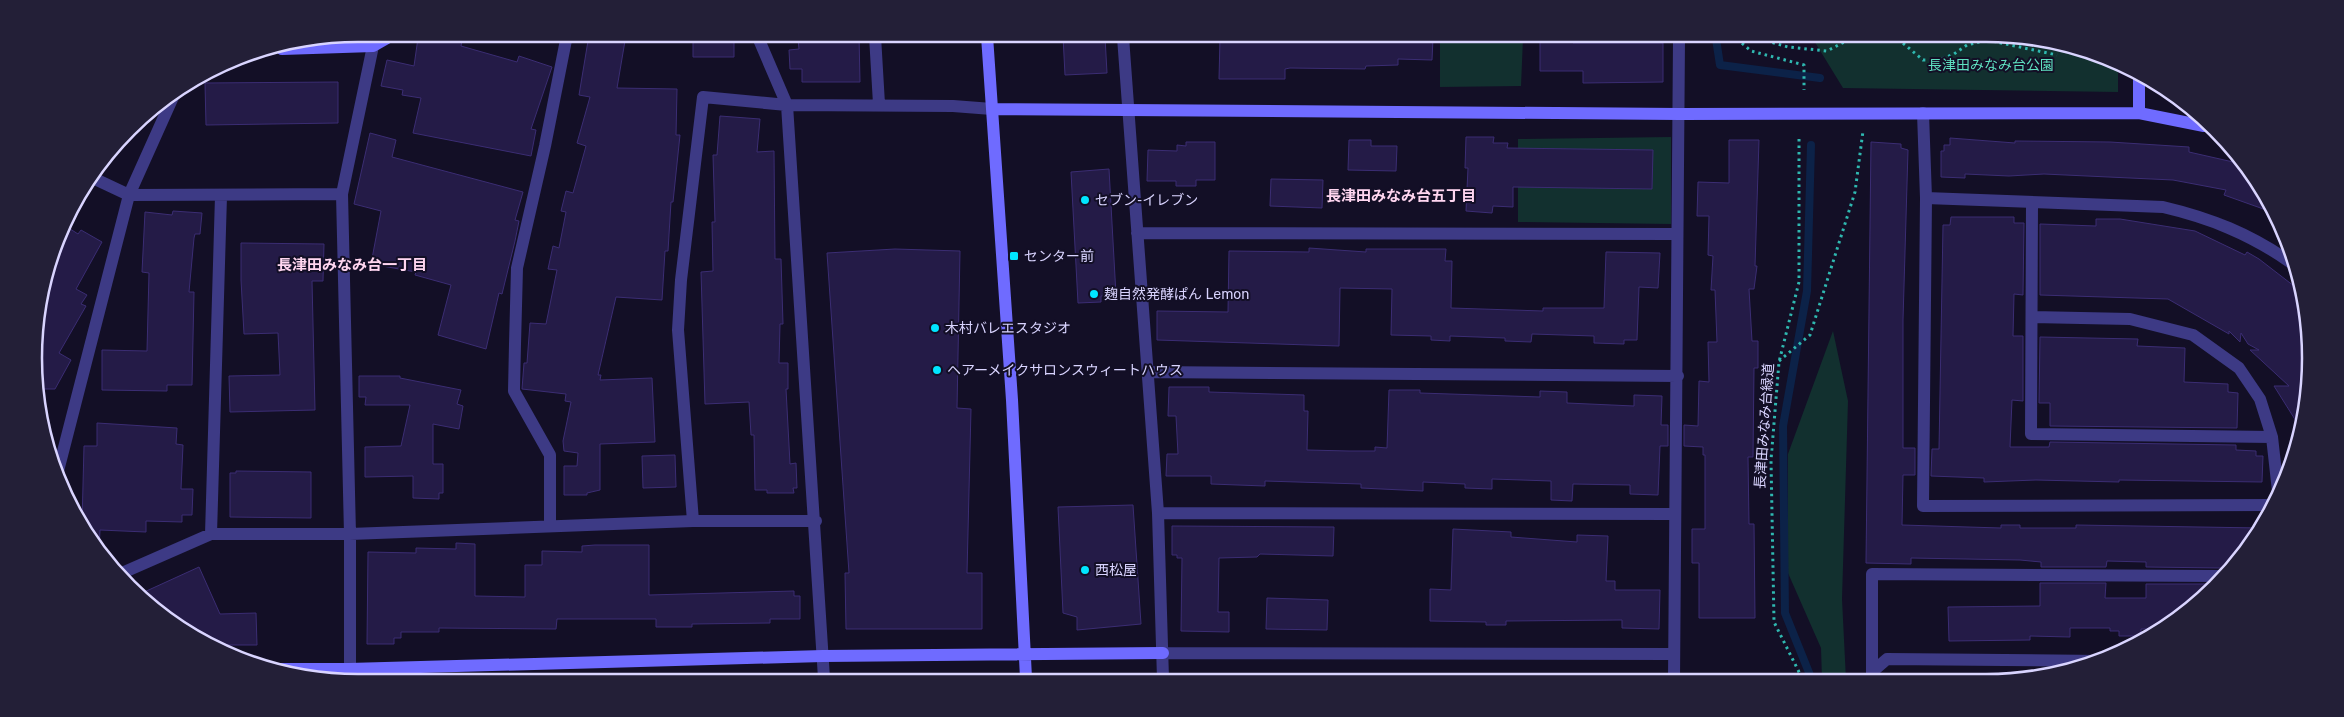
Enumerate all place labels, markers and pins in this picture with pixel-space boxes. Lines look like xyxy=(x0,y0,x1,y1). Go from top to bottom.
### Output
place label: セブン-イレブン xyxy=(1095,192,1198,208)
marker: セブン-イレブン xyxy=(1079,194,1091,206)
place label: センター前 xyxy=(1024,248,1094,264)
marker: センター前 xyxy=(1008,250,1020,262)
place label: 麹自然発酵ぱん Lemon xyxy=(1104,286,1249,302)
marker: 麹自然発酵ぱん Lemon xyxy=(1088,288,1100,300)
place label: 木村バレエスタジオ xyxy=(945,320,1071,336)
marker: 木村バレエスタジオ xyxy=(929,322,941,334)
place label: ヘアーメイクサロンスウィートハウス xyxy=(947,362,1183,378)
marker: ヘアーメイクサロンスウィートハウス xyxy=(931,364,943,376)
place label: 西松屋 xyxy=(1095,562,1137,578)
marker: 西松屋 xyxy=(1079,564,1091,576)

